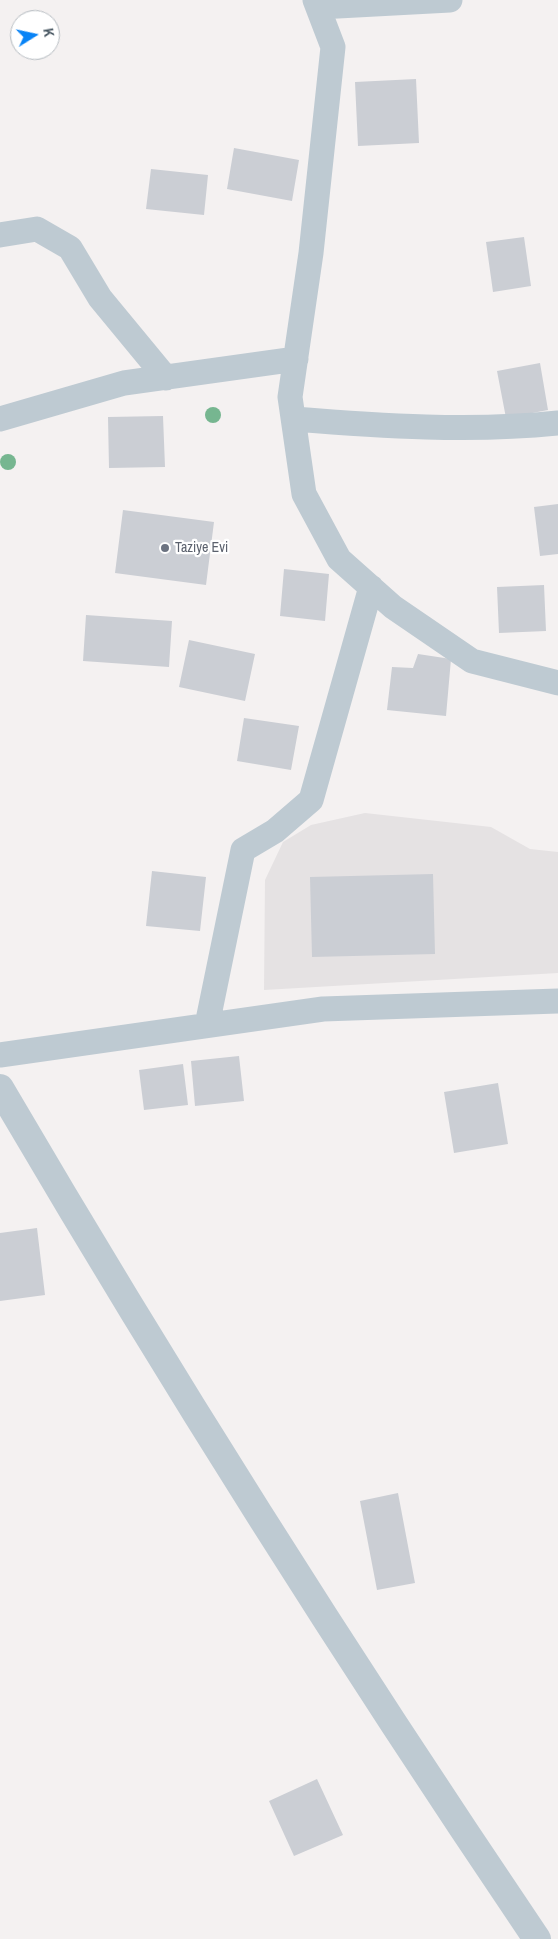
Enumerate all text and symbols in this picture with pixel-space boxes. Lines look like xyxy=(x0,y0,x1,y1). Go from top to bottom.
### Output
north arrow xyxy=(10,10,60,60)
text: K xyxy=(39,27,58,38)
place label: Taziye Evi xyxy=(175,540,228,556)
marker: Taziye Evi xyxy=(159,542,171,554)

